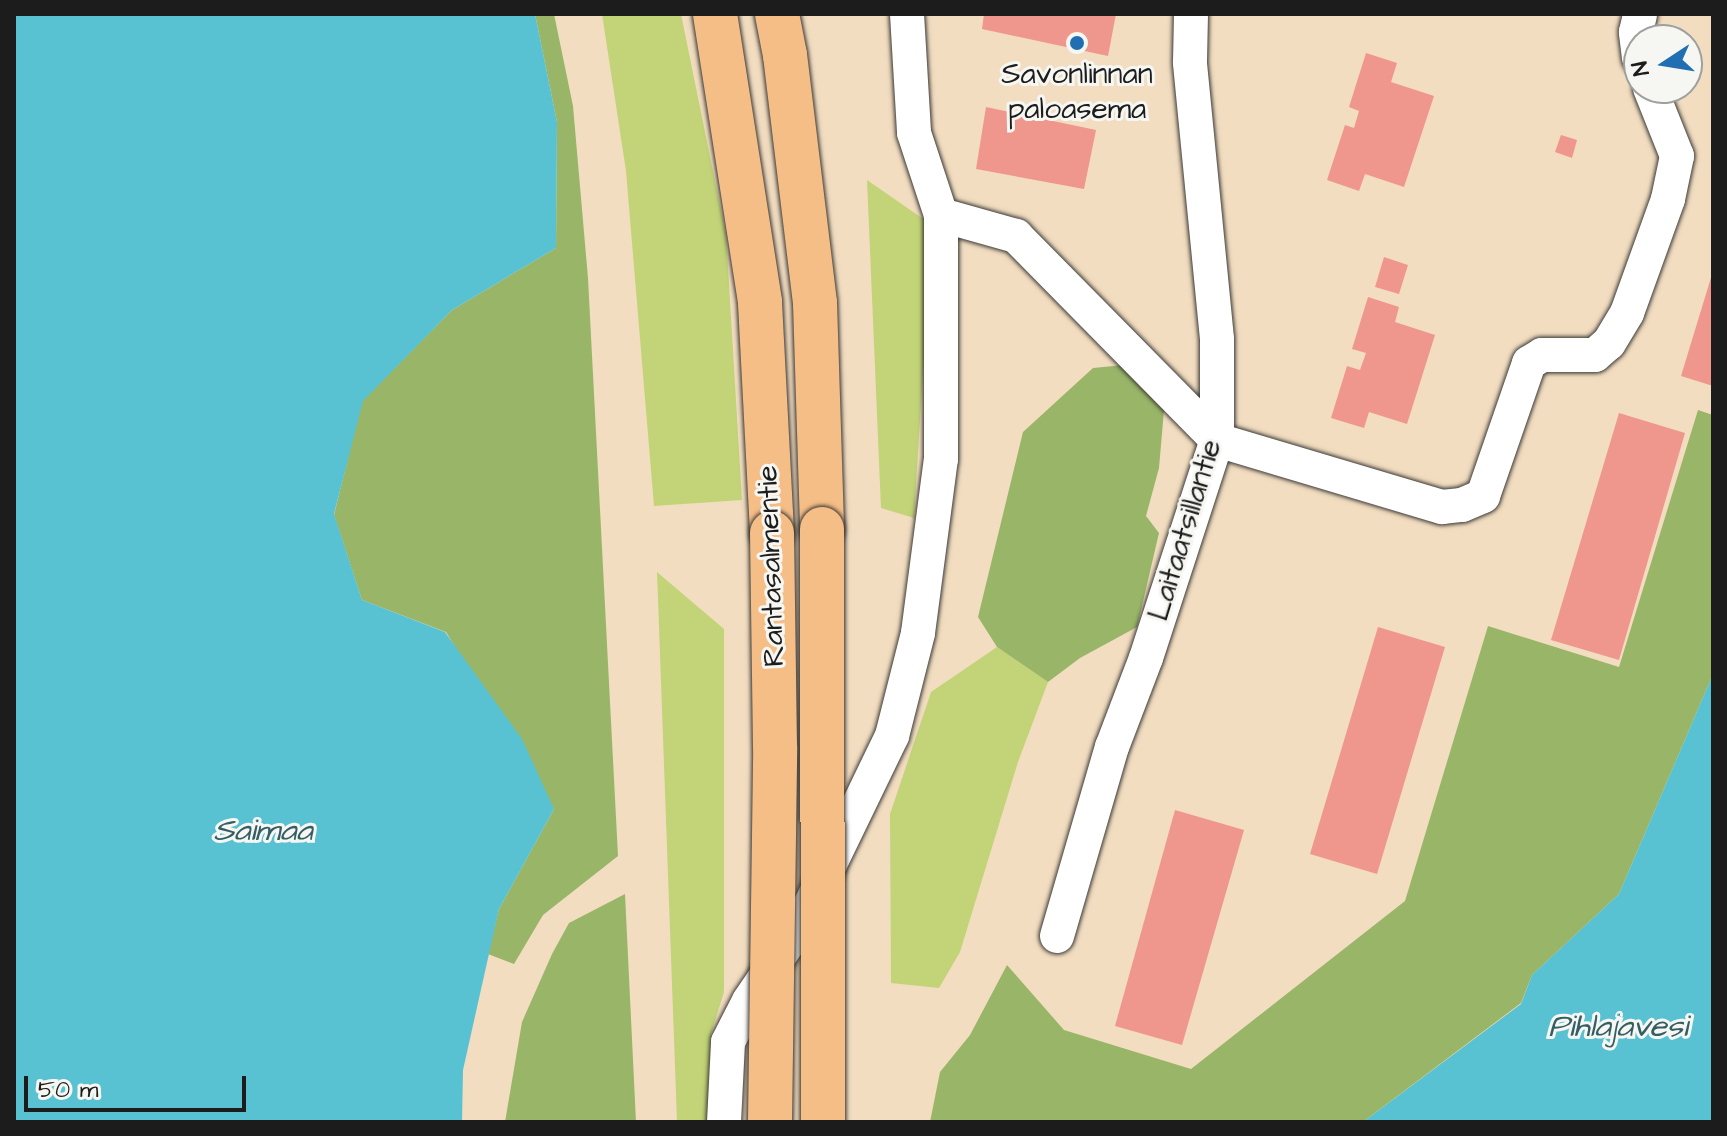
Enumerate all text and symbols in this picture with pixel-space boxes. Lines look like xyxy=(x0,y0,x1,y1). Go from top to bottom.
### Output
north arrow xyxy=(1623,24,1703,104)
marker: Savonlinnan paloasema xyxy=(1068,34,1086,52)
place label: Savonlinnan paloasema xyxy=(1001,56,1153,126)
text: N xyxy=(1624,59,1658,79)
street label: Laitaatsillantie xyxy=(1140,435,1230,625)
street label: Rantasalmentie xyxy=(749,465,793,667)
water label: Saimaa xyxy=(213,812,313,850)
water label: Pihlajavesi xyxy=(1548,1008,1688,1046)
scale bar xyxy=(28,1060,250,1110)
text: 50 m xyxy=(38,1073,98,1107)

